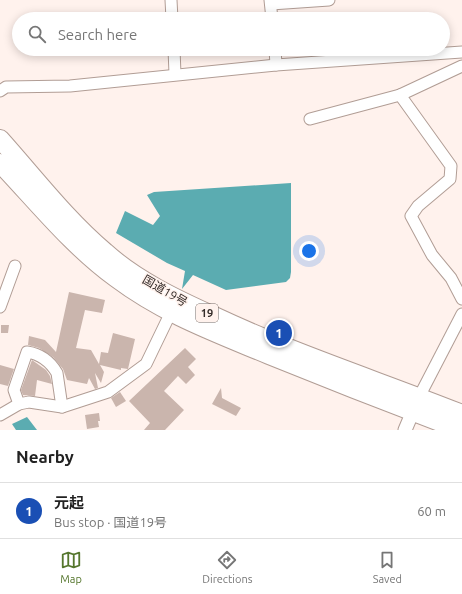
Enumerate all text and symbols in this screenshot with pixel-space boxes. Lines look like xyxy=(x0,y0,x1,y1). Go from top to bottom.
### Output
search box xyxy=(12,12,450,56)
icon: search xyxy=(26,23,48,45)
text: Search here xyxy=(58,26,137,43)
your location xyxy=(299,241,319,261)
street label: 国道19号 xyxy=(141,273,190,309)
road number: 19 xyxy=(196,304,218,322)
pin: 1 xyxy=(266,318,292,348)
text: Nearby xyxy=(16,447,74,466)
text: 元起 xyxy=(54,494,84,511)
text: 1 xyxy=(25,504,33,518)
text: 60 m xyxy=(417,504,446,518)
text: Bus stop · 国道19号 xyxy=(54,515,167,529)
tab: Map xyxy=(60,549,82,585)
tab: Directions xyxy=(202,549,252,585)
tab: Saved xyxy=(373,549,402,585)

